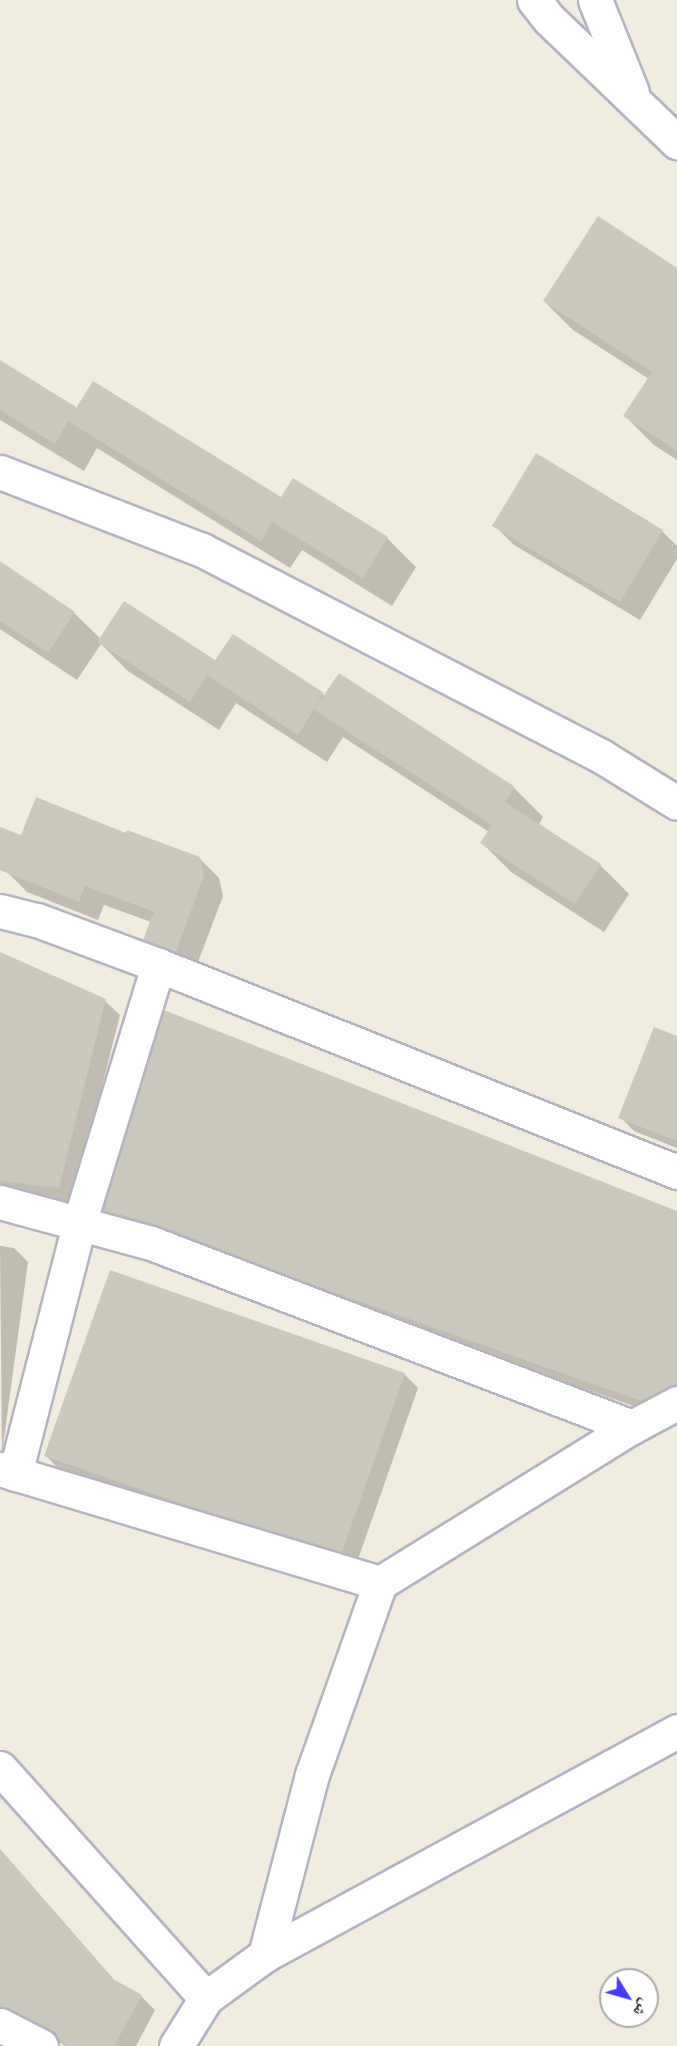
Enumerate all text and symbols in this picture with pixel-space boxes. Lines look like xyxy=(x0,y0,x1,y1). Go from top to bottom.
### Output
north arrow xyxy=(599,1968,659,2028)
text: ش xyxy=(629,1995,655,2020)

